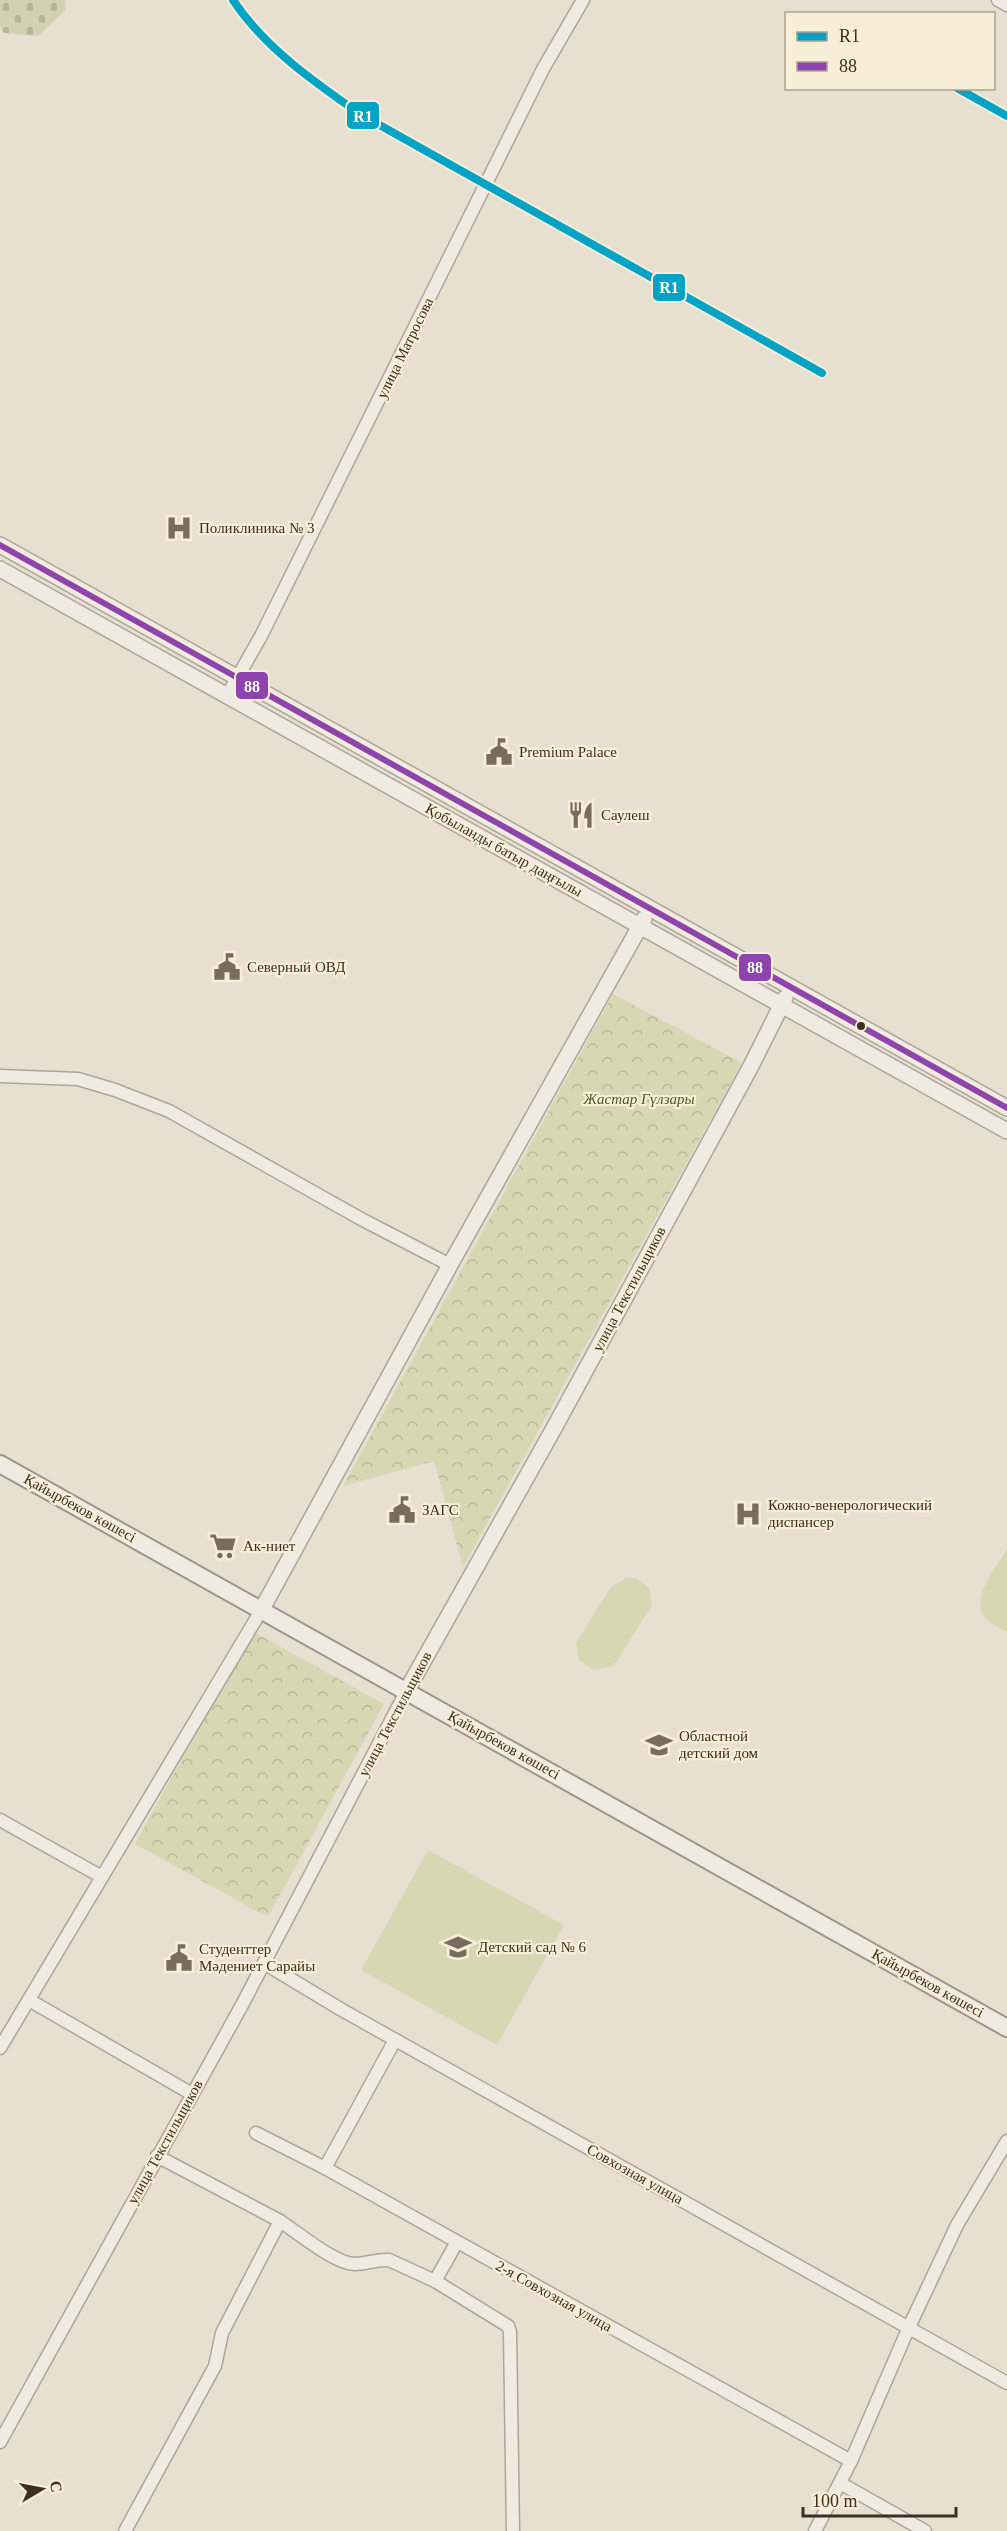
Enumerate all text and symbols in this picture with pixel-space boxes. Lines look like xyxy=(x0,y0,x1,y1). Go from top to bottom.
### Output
legend xyxy=(785,12,995,90)
text: R1 xyxy=(839,26,860,46)
text: 88 xyxy=(839,56,857,76)
line badge: R1 xyxy=(346,101,380,130)
text: R1 xyxy=(353,108,373,125)
line badge: R1 xyxy=(652,273,686,302)
text: R1 xyxy=(659,279,679,296)
street label: улица Матросова xyxy=(374,295,436,401)
hospital icon: Поликлиника № 3 xyxy=(164,513,194,543)
place label: Поликлиника № 3 xyxy=(199,520,315,536)
line badge: 88 xyxy=(235,671,269,700)
text: 88 xyxy=(244,678,260,695)
public building icon: Premium Palace xyxy=(484,737,514,767)
place label: Premium Palace xyxy=(519,744,617,760)
street label: Қобыланды батыр даңғылы xyxy=(423,800,585,900)
restaurant icon: Саулеш xyxy=(566,800,596,830)
place label: Саулеш xyxy=(601,807,650,823)
public building icon: Северный ОВД xyxy=(212,952,242,982)
line badge: 88 xyxy=(738,953,772,982)
place label: Северный ОВД xyxy=(247,959,345,975)
text: 88 xyxy=(747,959,763,976)
unlabelled marker xyxy=(855,1020,867,1032)
park label: Жастар Гүлзары xyxy=(582,1091,695,1107)
street label: улица Текстильщиков xyxy=(589,1224,669,1354)
street label: Қайырбеков көшесі xyxy=(21,1471,139,1545)
public building icon: ЗАГС xyxy=(387,1495,417,1525)
place label: Кожно-венерологический диспансер xyxy=(768,1497,932,1530)
hospital icon: Кожно-венерологический диспансер xyxy=(733,1499,763,1529)
place label: ЗАГС xyxy=(422,1502,459,1518)
supermarket icon: Ак-ниет xyxy=(208,1531,238,1561)
place label: Ак-ниет xyxy=(243,1538,296,1554)
street label: улица Текстильщиков xyxy=(355,1649,435,1779)
street label: Қайырбеков көшесі xyxy=(445,1708,563,1782)
place label: Областной детский дом xyxy=(679,1728,759,1761)
school or university icon: Областной детский дом xyxy=(644,1730,674,1760)
school or university icon: Детский сад № 6 xyxy=(443,1932,473,1962)
place label: Детский сад № 6 xyxy=(478,1939,587,1955)
place label: Студенттер Мәдениет Сарайы xyxy=(199,1941,315,1974)
public building icon: Студенттер Мәдениет Сарайы xyxy=(164,1943,194,1973)
street label: Қайырбеков көшесі xyxy=(869,1946,987,2020)
street label: улица Текстильщиков xyxy=(124,2077,206,2207)
street label: Совхозная улица xyxy=(584,2141,686,2207)
street label: 2-я Совхозная улица xyxy=(493,2257,615,2335)
north arrow xyxy=(12,2459,72,2519)
text: С xyxy=(47,2479,66,2494)
scale bar xyxy=(803,2480,956,2518)
text: 100 m xyxy=(812,2491,858,2511)

